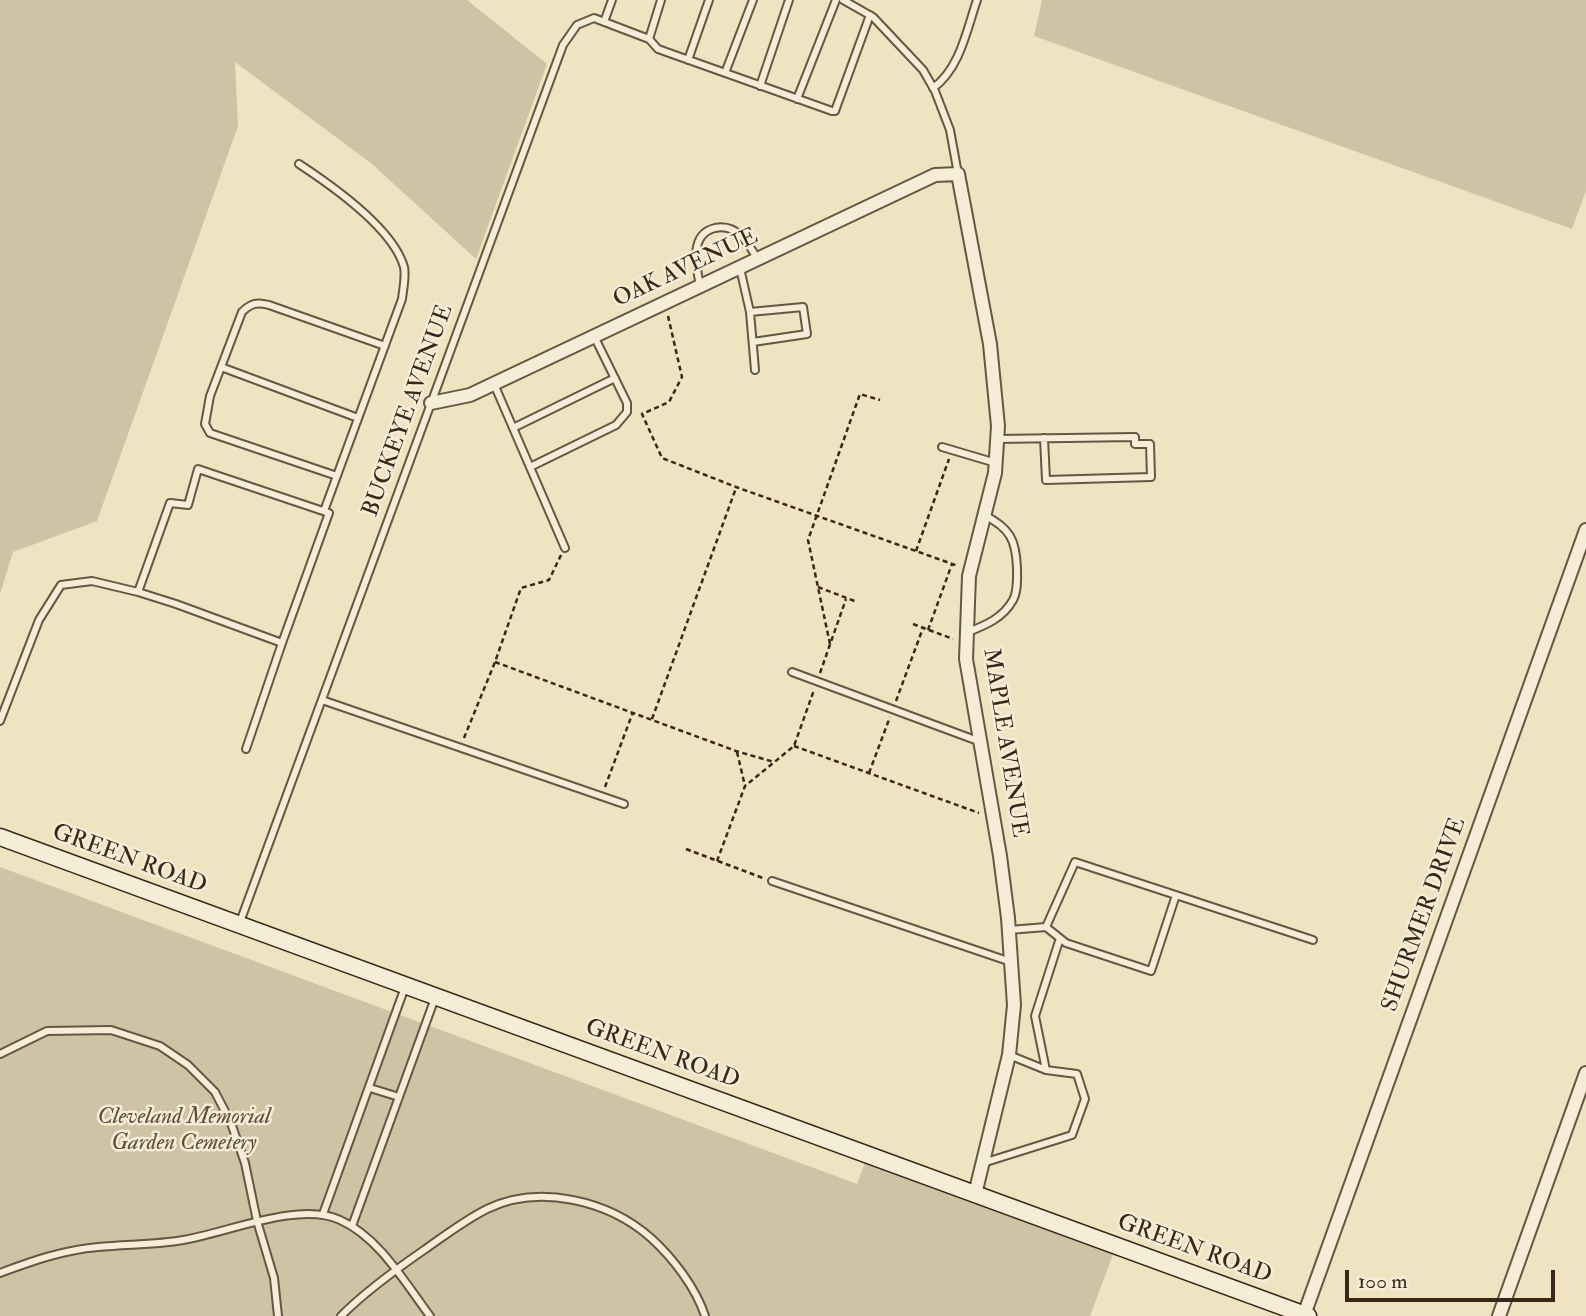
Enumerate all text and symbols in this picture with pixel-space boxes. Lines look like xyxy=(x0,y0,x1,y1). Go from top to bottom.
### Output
street label: OAK AVENUE xyxy=(609,223,763,315)
street label: BUCKEYE AVENUE xyxy=(358,301,460,521)
street label: MAPLE AVENUE xyxy=(975,647,1033,839)
street label: SHURMER DRIVE xyxy=(1377,814,1473,1016)
street label: GREEN ROAD xyxy=(48,819,210,901)
street label: GREEN ROAD xyxy=(581,1014,743,1096)
park label: Cleveland Memorial Garden Cemetery xyxy=(97,1104,271,1158)
street label: GREEN ROAD xyxy=(1113,1209,1275,1291)
scale bar xyxy=(1348,1256,1558,1300)
text: 100 m xyxy=(1358,1268,1408,1295)

